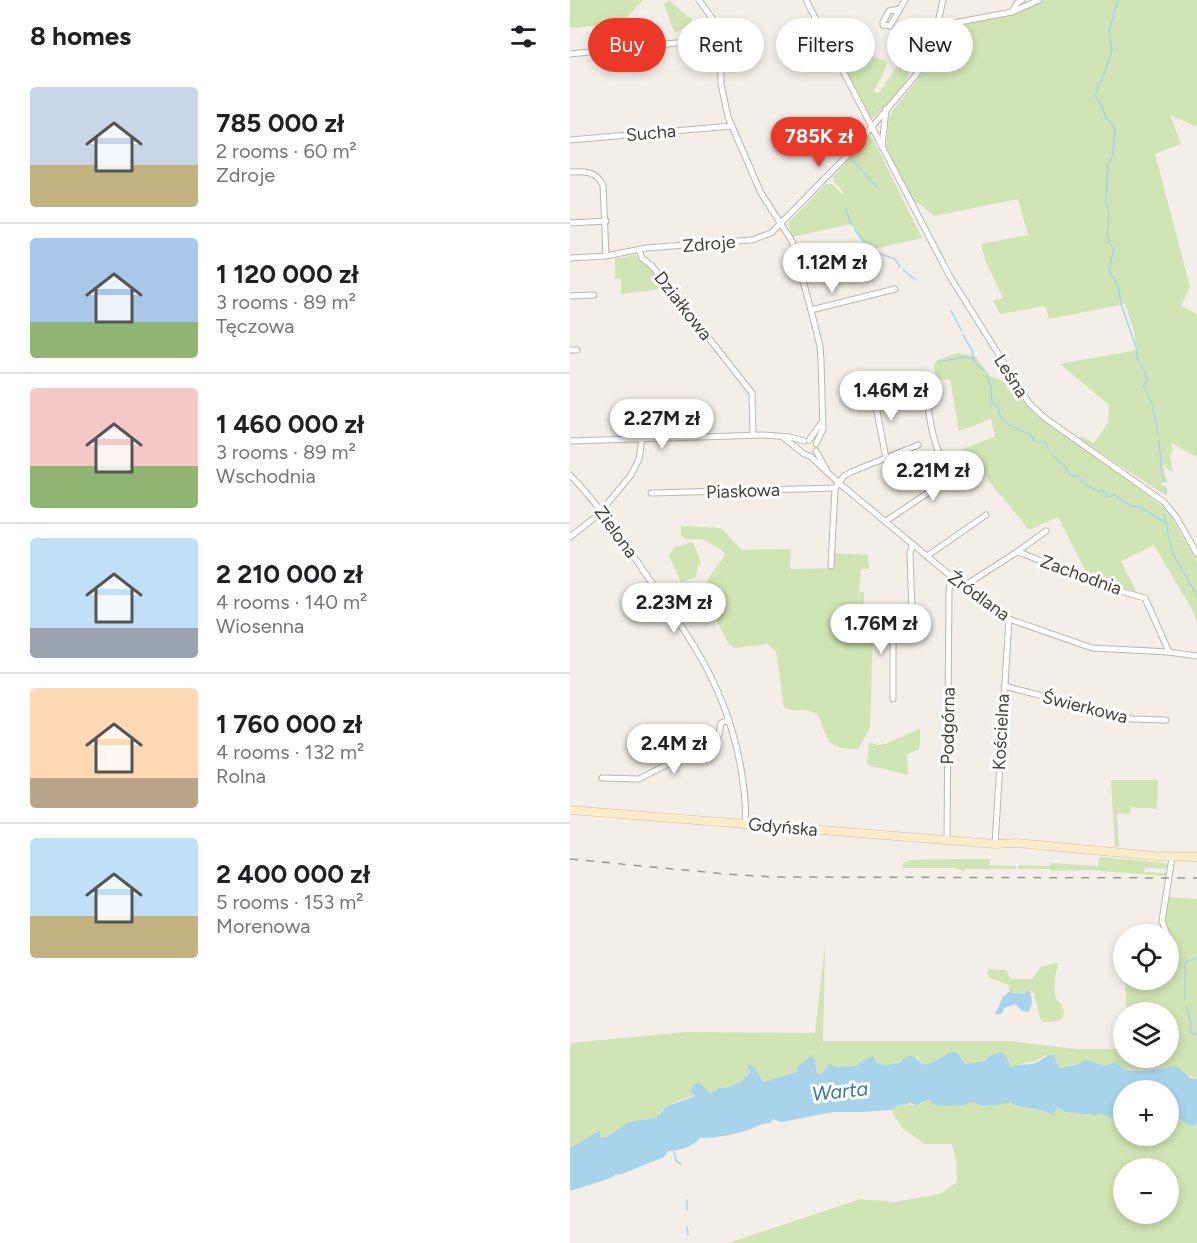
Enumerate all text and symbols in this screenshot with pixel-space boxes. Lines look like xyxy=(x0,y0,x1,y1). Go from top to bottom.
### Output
chip: Buy xyxy=(588,18,666,72)
chip: Rent xyxy=(678,18,764,72)
chip: Filters xyxy=(776,18,875,72)
chip: New xyxy=(887,18,973,72)
text: 8 homes xyxy=(30,20,131,52)
icon: filters xyxy=(507,20,540,53)
text: 785 000 zł xyxy=(216,107,344,139)
icon: home xyxy=(78,111,150,183)
pin: 785K zł xyxy=(764,117,874,168)
street label: Sucha xyxy=(625,120,677,146)
text: 785K zł xyxy=(785,124,853,148)
text: 2 rooms · 60 m² xyxy=(216,139,357,163)
text: Zdroje xyxy=(216,163,275,187)
street label: Zdroje xyxy=(682,231,737,257)
pin: 1.12M zł xyxy=(770,243,894,294)
text: 1.12M zł xyxy=(797,250,867,274)
text: 1 120 000 zł xyxy=(216,258,359,290)
icon: home xyxy=(78,262,150,334)
street label: Działkowa xyxy=(649,267,717,345)
text: 3 rooms · 89 m² xyxy=(216,290,356,314)
text: Tęczowa xyxy=(216,314,294,338)
street label: Leśna xyxy=(989,350,1033,402)
pin: 1.46M zł xyxy=(829,371,953,422)
text: 1.46M zł xyxy=(854,378,928,402)
pin: 2.27M zł xyxy=(600,399,724,450)
text: 2.27M zł xyxy=(624,406,700,430)
text: 1 460 000 zł xyxy=(216,408,364,440)
icon: home xyxy=(78,412,150,484)
text: 3 rooms · 89 m² xyxy=(216,440,356,464)
pin: 2.21M zł xyxy=(871,451,995,502)
text: 2.21M zł xyxy=(896,458,970,482)
text: Wschodnia xyxy=(216,464,316,488)
street label: Piaskowa xyxy=(706,479,780,503)
street label: Zielona xyxy=(590,502,642,562)
street label: Zachodnia xyxy=(1037,550,1125,600)
text: 2 210 000 zł xyxy=(216,558,363,590)
icon: home xyxy=(78,562,150,634)
street label: Źródlana xyxy=(944,566,1014,626)
pin: 2.23M zł xyxy=(612,583,736,634)
text: 4 rooms · 140 m² xyxy=(216,590,367,614)
text: 2.23M zł xyxy=(636,590,712,614)
pin: 1.76M zł xyxy=(819,604,943,655)
text: 1.76M zł xyxy=(844,611,918,635)
text: Wiosenna xyxy=(216,614,304,638)
street label: Świerkowa xyxy=(1040,686,1130,728)
street label: Podgórna xyxy=(936,687,960,765)
street label: Kościelna xyxy=(988,693,1014,771)
text: 1 760 000 zł xyxy=(216,708,362,740)
icon: home xyxy=(78,712,150,784)
pin: 2.4M zł xyxy=(619,724,729,775)
text: 2.4M zł xyxy=(641,731,707,755)
text: 4 rooms · 132 m² xyxy=(216,740,364,764)
text: Rolna xyxy=(216,764,266,788)
street label: Gdyńska xyxy=(747,813,819,841)
text: 2 400 000 zł xyxy=(216,858,370,890)
icon: home xyxy=(78,862,150,934)
text: 5 rooms · 153 m² xyxy=(216,890,364,914)
text: Morenowa xyxy=(216,914,310,938)
map controls xyxy=(1113,924,1179,1224)
button: locate xyxy=(1113,924,1179,990)
button: layers xyxy=(1113,1002,1179,1068)
water label: Warta xyxy=(811,1076,870,1106)
button: + xyxy=(1113,1080,1179,1146)
button: − xyxy=(1113,1158,1179,1224)

